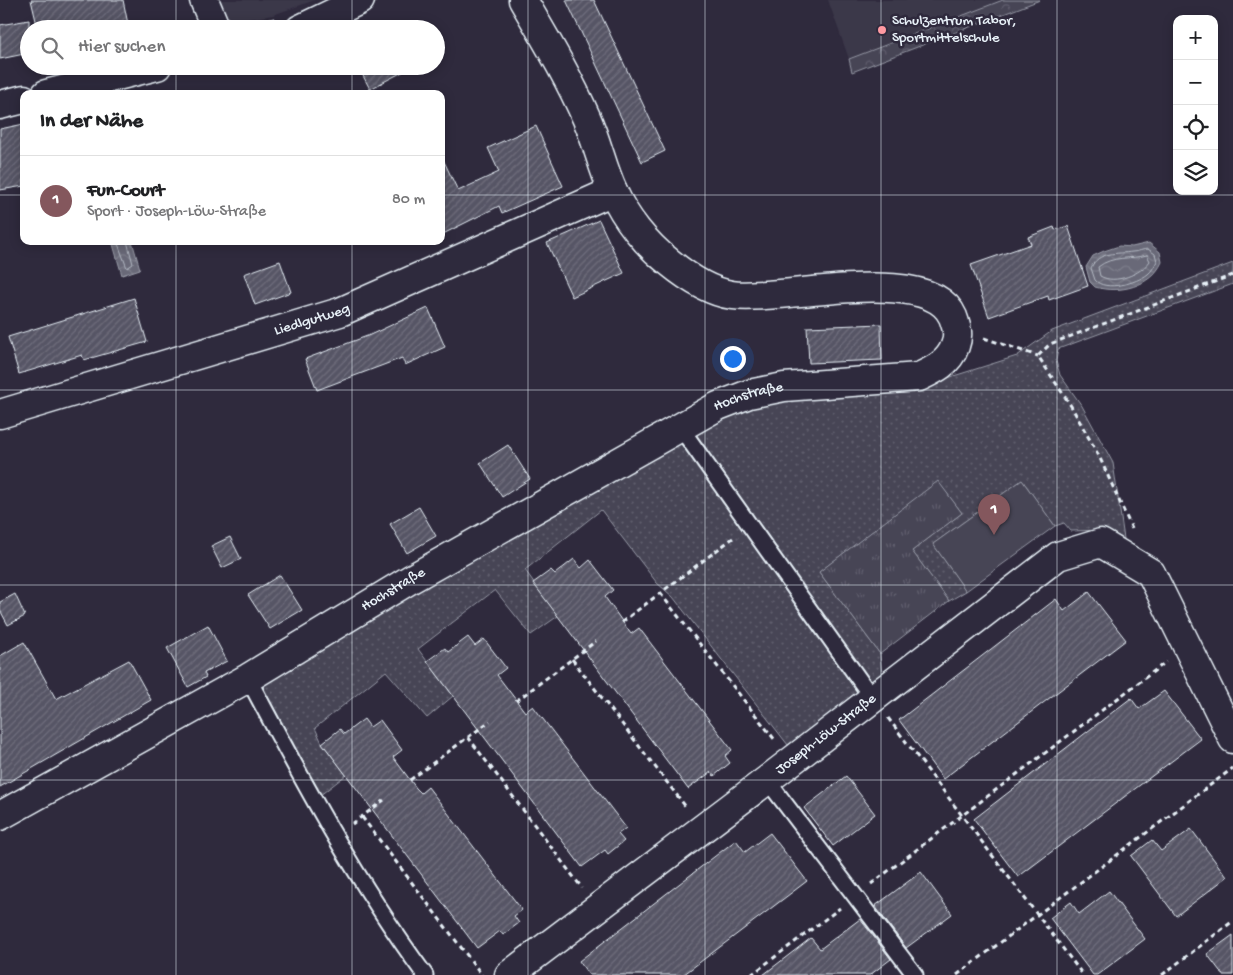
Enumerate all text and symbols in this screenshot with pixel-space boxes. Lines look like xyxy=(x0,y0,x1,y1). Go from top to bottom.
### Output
place label: Schulzentrum Tabor, Sportmittelschule xyxy=(892,12,1016,47)
map controls xyxy=(1173,15,1218,195)
button: + xyxy=(1173,15,1218,60)
search box xyxy=(20,20,445,75)
marker: Schulzentrum Tabor, Sportmittelschule xyxy=(876,24,888,36)
icon: search xyxy=(38,34,66,62)
text: Hier suchen xyxy=(78,36,165,59)
button: − xyxy=(1173,60,1218,105)
button: locate xyxy=(1173,105,1218,150)
text: In der Nähe xyxy=(40,110,143,135)
button: layers xyxy=(1173,150,1218,195)
text: Fun-Court xyxy=(87,180,164,203)
text: 1 xyxy=(53,191,59,210)
text: 80 m xyxy=(392,191,425,210)
text: Sport · Joseph-Löw-Straße xyxy=(87,203,266,222)
street label: Liedlgutweg xyxy=(272,300,353,340)
your location xyxy=(720,346,746,372)
street label: Hochstraße xyxy=(711,378,785,416)
pin: 1 xyxy=(978,494,1010,535)
street label: Hochstraße xyxy=(358,564,429,616)
street label: Joseph-Löw-Straße xyxy=(772,690,880,779)

